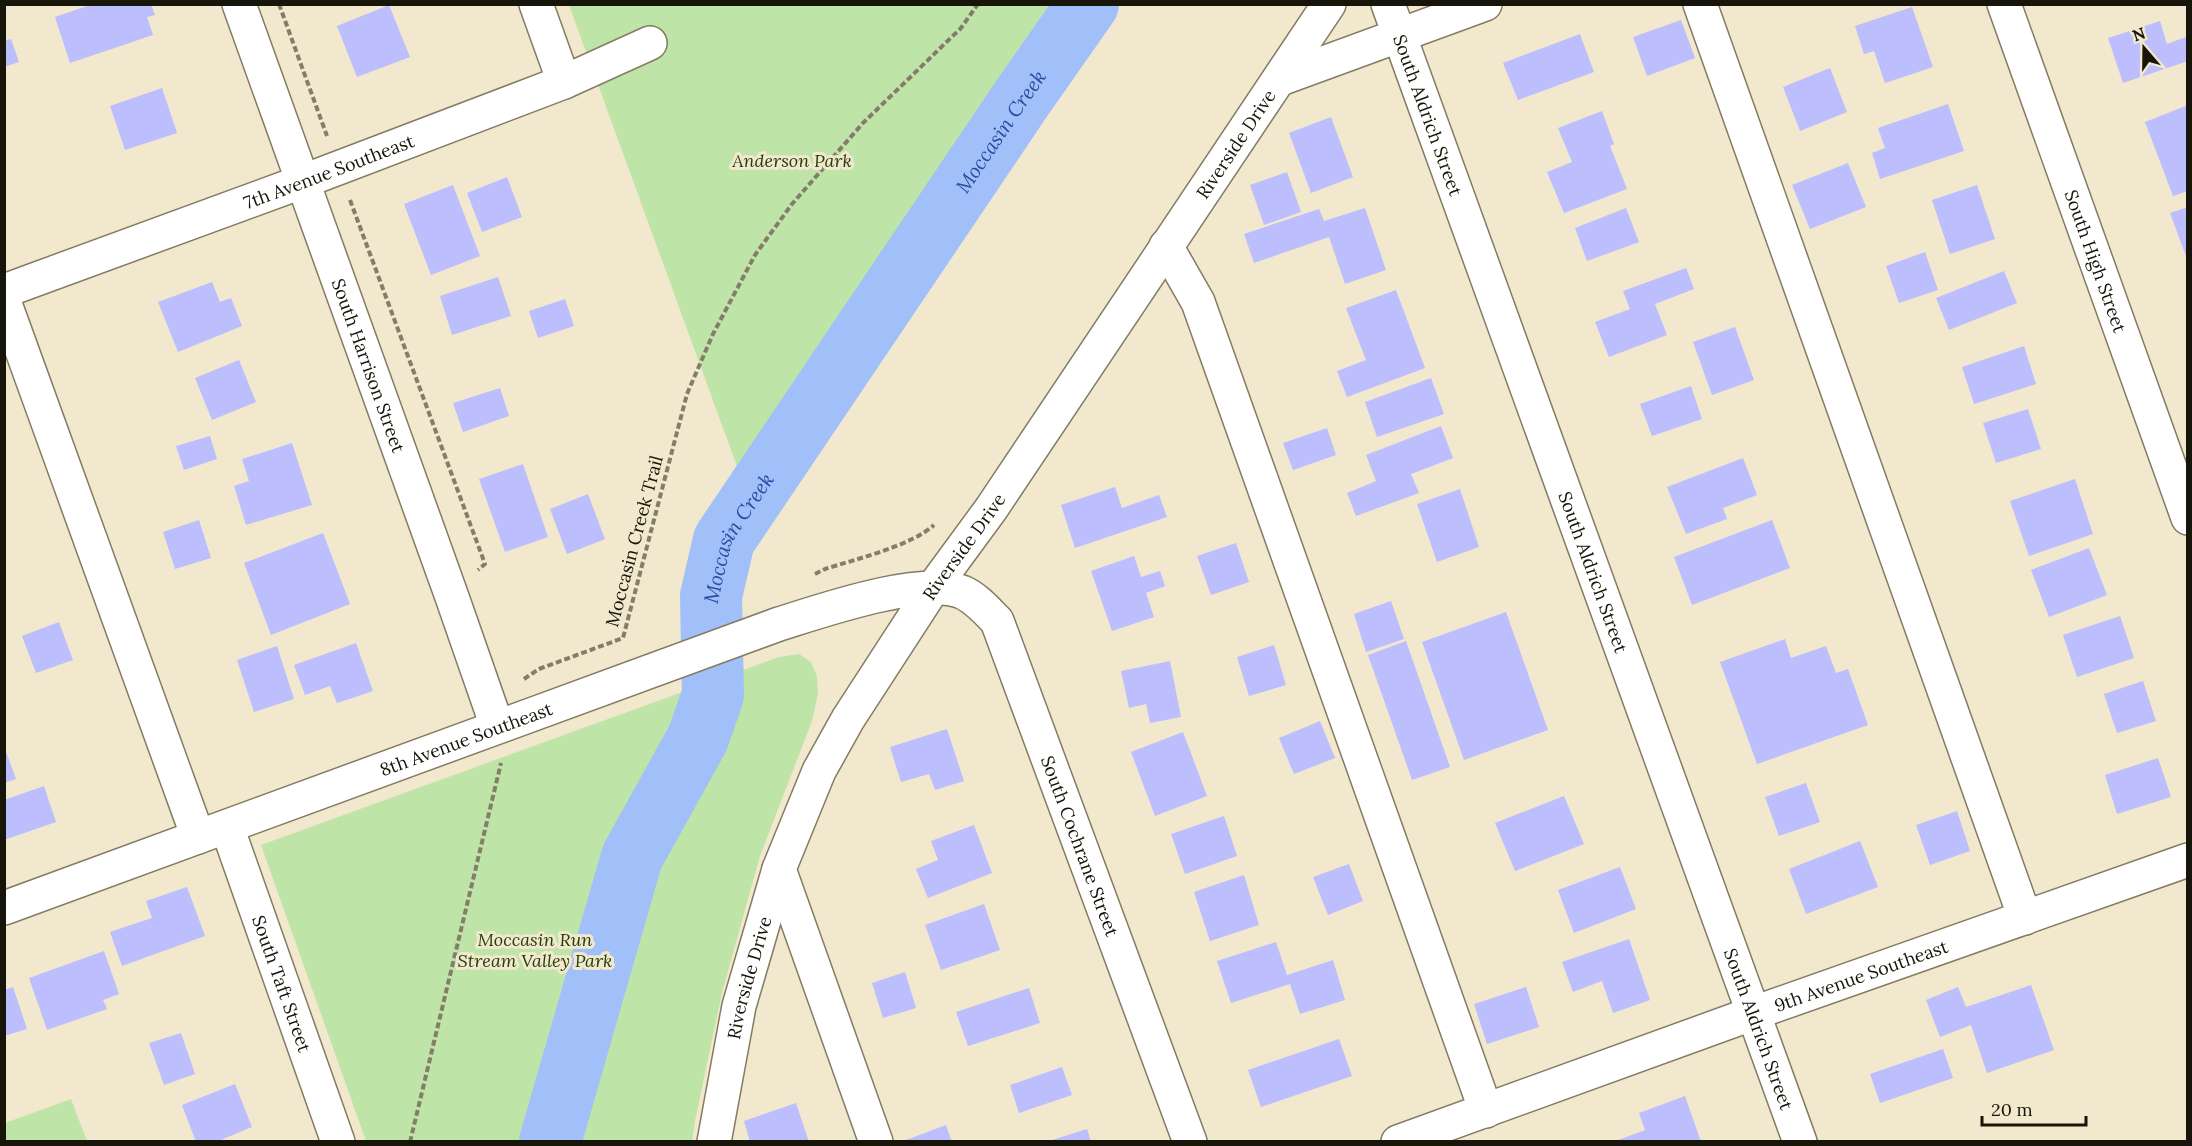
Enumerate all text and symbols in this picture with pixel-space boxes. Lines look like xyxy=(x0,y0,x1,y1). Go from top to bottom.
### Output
north arrow xyxy=(2114,18,2174,78)
text: N xyxy=(2130,22,2148,45)
street label: South Aldrich Street xyxy=(1388,31,1468,199)
water label: Moccasin Creek xyxy=(949,65,1051,197)
street label: Riverside Drive xyxy=(1191,85,1280,203)
street label: 7th Avenue Southeast xyxy=(240,129,417,214)
park label: Anderson Park xyxy=(731,149,852,172)
street label: South High Street xyxy=(2060,187,2132,336)
street label: South Harrison Street xyxy=(327,275,411,456)
street label: Moccasin Creek Trail xyxy=(600,453,668,629)
water label: Moccasin Creek xyxy=(697,468,778,605)
street label: Riverside Drive xyxy=(917,488,1010,604)
street label: South Aldrich Street xyxy=(1554,488,1633,656)
street label: 8th Avenue Southeast xyxy=(377,697,555,781)
street label: South Cochrane Street xyxy=(1036,752,1124,939)
street label: South Taft Street xyxy=(247,912,317,1055)
street label: Riverside Drive xyxy=(722,913,776,1041)
park label: Moccasin Run Stream Valley Park xyxy=(458,928,612,972)
street label: 9th Avenue Southeast xyxy=(1771,934,1951,1016)
street label: South Aldrich Street xyxy=(1719,945,1799,1113)
scale bar xyxy=(1982,1089,2086,1127)
text: 20 m xyxy=(1991,1098,2033,1121)

